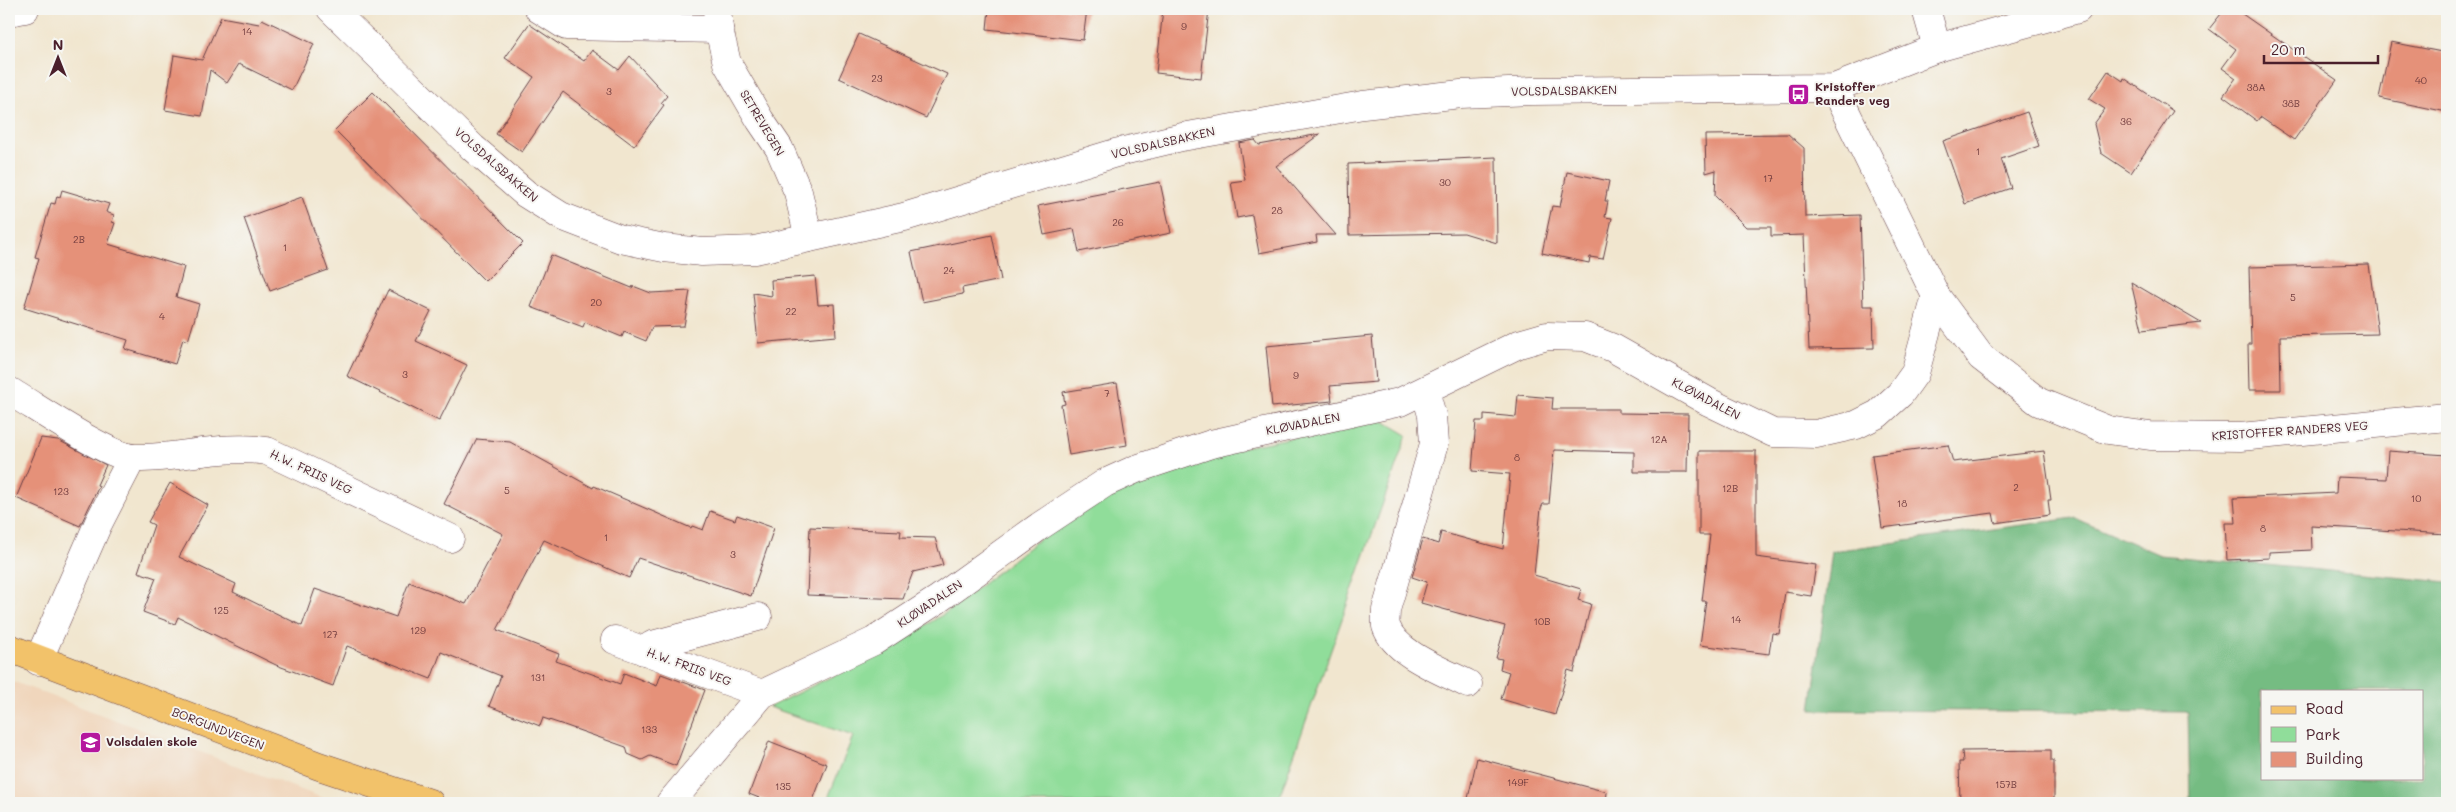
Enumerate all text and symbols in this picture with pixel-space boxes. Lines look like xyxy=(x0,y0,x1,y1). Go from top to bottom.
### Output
house number: 9 xyxy=(1181,19,1187,33)
house number: 14 xyxy=(242,24,252,38)
north arrow xyxy=(32,32,82,82)
scale bar xyxy=(2264,32,2377,64)
text: N xyxy=(53,35,63,54)
text: 20 m xyxy=(2271,39,2305,59)
house number: 23 xyxy=(871,71,883,85)
house number: 40 xyxy=(2415,73,2427,87)
place label: Kristoffer Randers veg xyxy=(1815,78,1890,108)
house number: 38A xyxy=(2247,80,2265,94)
street label: VOLSDALSBAKKEN xyxy=(1511,81,1617,99)
bus stop icon: Kristoffer Randers veg xyxy=(1787,82,1811,106)
house number: 3 xyxy=(606,84,612,98)
street label: SETREVEGEN xyxy=(737,87,789,158)
house number: 38B xyxy=(2282,96,2300,110)
house number: 36 xyxy=(2120,114,2132,128)
street label: VOLSDALSBAKKEN xyxy=(1109,122,1216,162)
street label: VOLSDALSBAKKEN xyxy=(451,123,542,205)
house number: 1 xyxy=(1976,144,1980,158)
house number: 17 xyxy=(1763,171,1773,185)
house number: 30 xyxy=(1439,175,1451,189)
house number: 28 xyxy=(1271,203,1283,217)
house number: 26 xyxy=(1112,215,1124,229)
house number: 2B xyxy=(73,232,85,246)
house number: 1 xyxy=(283,240,287,254)
house number: 24 xyxy=(943,263,955,277)
house number: 5 xyxy=(2290,290,2296,304)
house number: 20 xyxy=(590,295,602,309)
house number: 22 xyxy=(785,304,797,318)
house number: 4 xyxy=(159,309,165,323)
house number: 3 xyxy=(402,367,408,381)
house number: 9 xyxy=(1293,368,1299,382)
street label: KLØVADALEN xyxy=(1669,373,1743,423)
house number: 7 xyxy=(1104,386,1110,400)
street label: KLØVADALEN xyxy=(1264,408,1341,438)
street label: KRISTOFFER RANDERS VEG xyxy=(2211,417,2369,443)
house number: 12A xyxy=(1651,432,1668,446)
street label: H.W. FRIIS VEG xyxy=(268,445,355,497)
house number: 8 xyxy=(1514,450,1520,464)
house number: 2 xyxy=(2013,480,2019,494)
house number: 12B xyxy=(1722,481,1738,495)
house number: 5 xyxy=(504,483,510,497)
house number: 123 xyxy=(53,484,69,498)
house number: 10 xyxy=(2411,491,2421,505)
house number: 18 xyxy=(1897,496,1907,510)
house number: 8 xyxy=(2260,521,2266,535)
house number: 1 xyxy=(604,530,608,544)
house number: 3 xyxy=(730,547,736,561)
street label: KLØVADALEN xyxy=(894,575,965,631)
house number: 125 xyxy=(213,603,229,617)
house number: 14 xyxy=(1731,612,1741,626)
house number: 10B xyxy=(1534,614,1550,628)
house number: 129 xyxy=(410,623,426,637)
house number: 127 xyxy=(322,627,338,641)
street label: H.W. FRIIS VEG xyxy=(645,643,734,689)
house number: 131 xyxy=(531,670,545,684)
legend xyxy=(2261,690,2424,780)
text: Road xyxy=(2306,698,2343,718)
street label: BORGUNDVEGEN xyxy=(170,703,267,753)
house number: 133 xyxy=(641,722,657,736)
text: Park xyxy=(2306,724,2340,744)
school or university icon: Volsdalen skole xyxy=(78,730,102,754)
place label: Volsdalen skole xyxy=(106,733,197,749)
text: Building xyxy=(2306,748,2363,768)
house number: 149F xyxy=(1507,775,1529,789)
house number: 157B xyxy=(1995,777,2017,791)
house number: 135 xyxy=(775,779,791,793)

